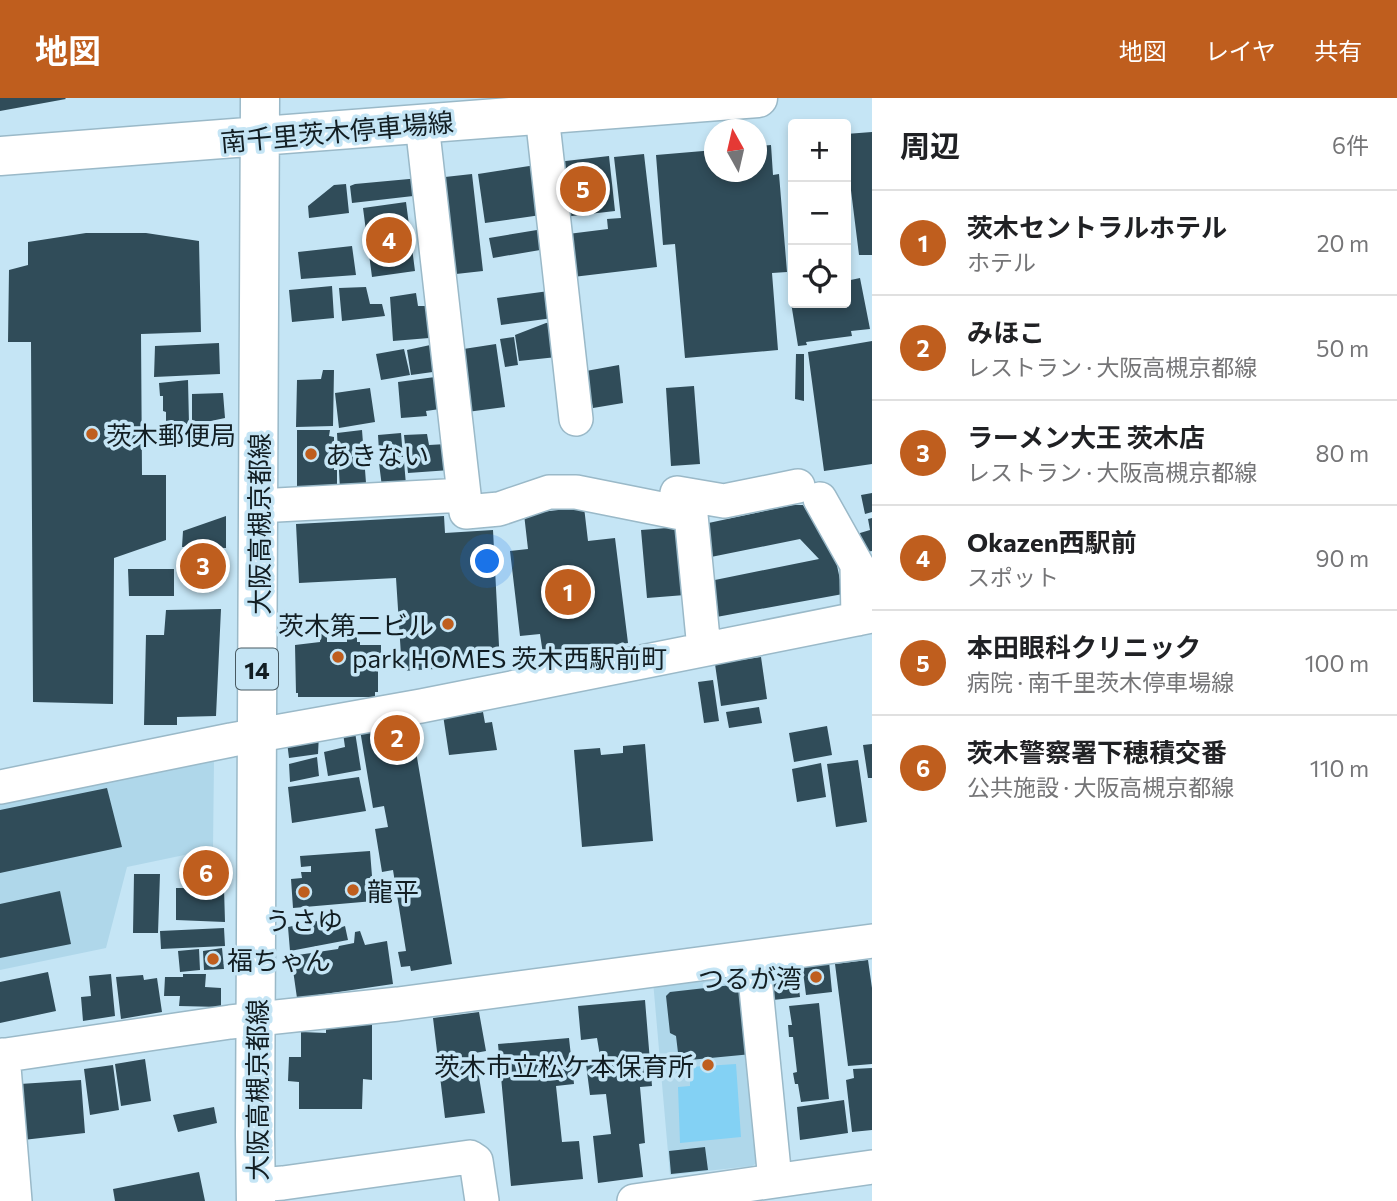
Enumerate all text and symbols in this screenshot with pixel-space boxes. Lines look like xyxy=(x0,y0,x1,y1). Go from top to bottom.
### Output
text: 地図 xyxy=(35,29,101,70)
text: 地図 xyxy=(1119,36,1167,65)
text: レイヤ xyxy=(1205,36,1276,65)
text: 共有 xyxy=(1314,36,1362,65)
street label: 南千里茨木停車場線 xyxy=(219,105,455,157)
north arrow xyxy=(704,119,767,182)
map controls xyxy=(788,119,851,308)
button: + xyxy=(788,119,851,182)
text: 周辺 xyxy=(900,126,960,163)
text: 6件 xyxy=(1332,131,1369,159)
pin: 5 xyxy=(560,163,606,215)
button: − xyxy=(788,182,851,245)
text: 茨木セントラルホテル xyxy=(967,211,1227,242)
pin: 4 xyxy=(366,214,412,266)
text: 1 xyxy=(918,229,928,257)
text: 20 m xyxy=(1317,229,1369,257)
button: locate xyxy=(788,245,851,308)
text: ホテル xyxy=(967,248,1036,276)
text: みほこ xyxy=(967,316,1045,347)
text: 2 xyxy=(916,334,930,362)
text: 50 m xyxy=(1316,334,1369,362)
text: レストラン · 大阪高槻京都線 xyxy=(967,353,1257,381)
place label: 茨木郵便局 xyxy=(106,419,236,450)
text: ラーメン大王 茨木店 xyxy=(967,421,1205,452)
marker: 茨木郵便局 xyxy=(84,426,100,442)
street label: 大阪高槻京都線 xyxy=(243,433,274,615)
place label: あきない xyxy=(325,439,429,470)
text: 3 xyxy=(916,439,930,467)
text: 80 m xyxy=(1316,439,1369,467)
marker: あきない xyxy=(303,446,319,462)
text: レストラン · 大阪高槻京都線 xyxy=(967,458,1257,486)
text: Okazen西駅前 xyxy=(967,526,1137,557)
pin: 3 xyxy=(180,540,226,592)
your location xyxy=(470,544,504,578)
text: 4 xyxy=(916,544,930,572)
text: 90 m xyxy=(1316,544,1369,572)
text: スポット xyxy=(967,563,1059,591)
pin: 1 xyxy=(545,566,591,618)
place label: 茨木第二ビル xyxy=(278,609,434,640)
marker: 茨木第二ビル xyxy=(440,616,456,632)
text: 本田眼科クリニック xyxy=(967,631,1201,662)
place label: park HOMES 茨木西駅前町 xyxy=(352,642,667,673)
road number: 14 xyxy=(236,648,278,690)
marker: park HOMES 茨木西駅前町 xyxy=(330,649,346,665)
text: 5 xyxy=(916,649,930,677)
text: 100 m xyxy=(1305,649,1369,677)
text: 病院 · 南千里茨木停車場線 xyxy=(967,668,1234,696)
pin: 2 xyxy=(374,712,420,764)
text: 茨木警察署下穂積交番 xyxy=(967,736,1227,767)
text: 6 xyxy=(916,754,930,782)
text: 110 m xyxy=(1310,754,1369,782)
text: 公共施設 · 大阪高槻京都線 xyxy=(967,773,1234,801)
pin: 6 xyxy=(183,847,229,899)
place label: 龍平 xyxy=(367,875,419,906)
marker: 龍平 xyxy=(345,882,361,898)
marker: うさゆ xyxy=(296,884,312,900)
place label: うさゆ xyxy=(265,904,343,935)
place label: 福ちゃん xyxy=(227,944,331,975)
marker: 福ちゃん xyxy=(205,951,221,967)
place label: つるが湾 xyxy=(698,962,802,993)
marker: つるが湾 xyxy=(808,969,824,985)
street label: 大阪高槻京都線 xyxy=(241,999,272,1181)
place label: 茨木市立松ケ本保育所 xyxy=(434,1050,694,1081)
marker: 茨木市立松ケ本保育所 xyxy=(700,1057,716,1073)

